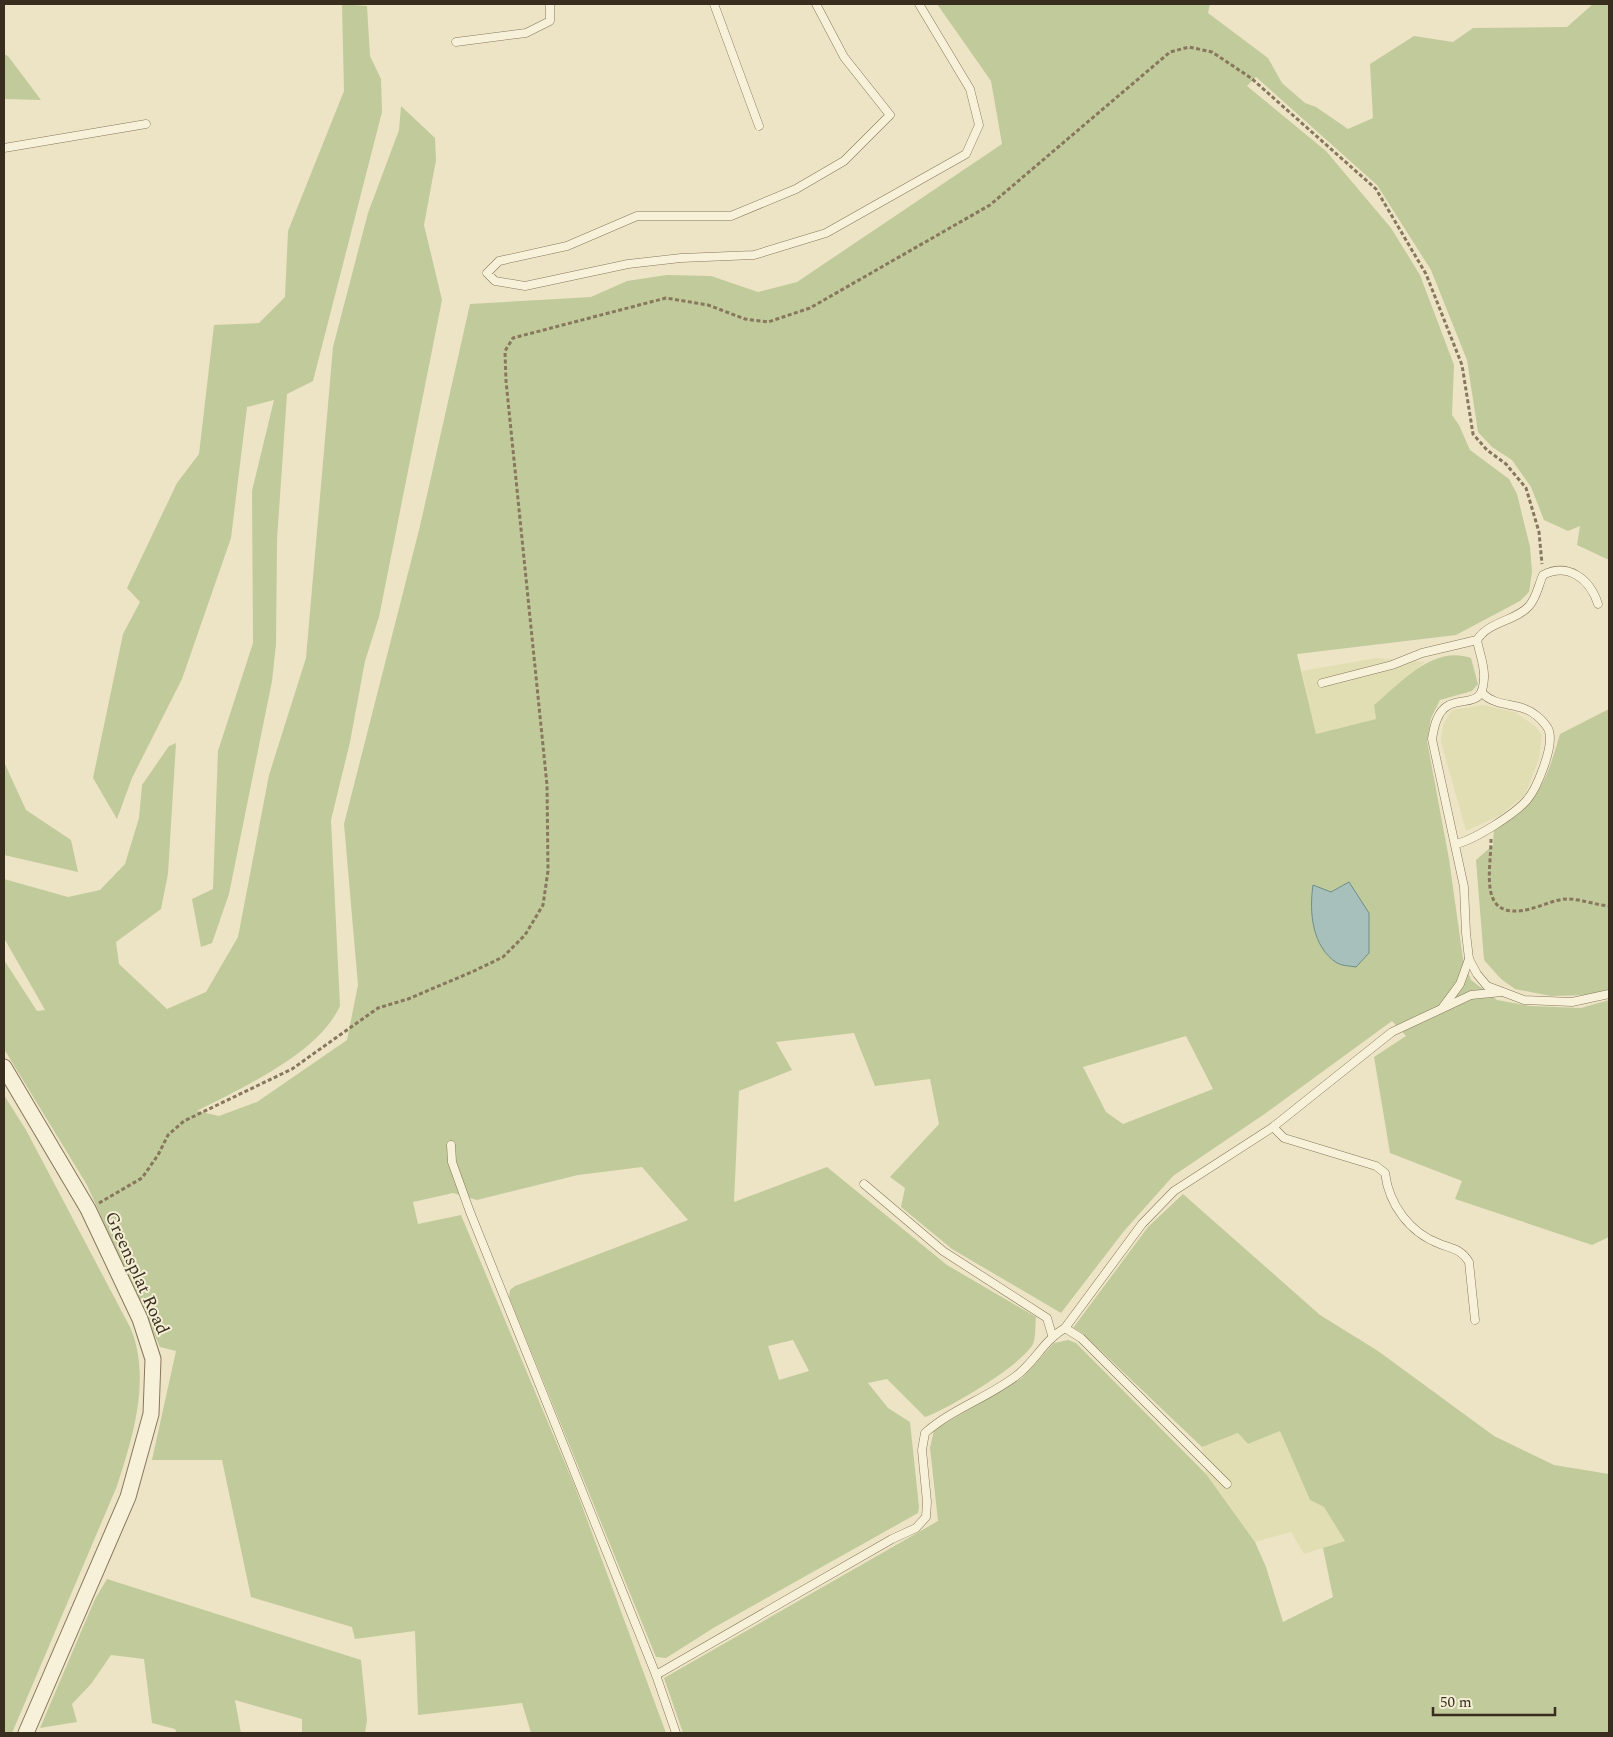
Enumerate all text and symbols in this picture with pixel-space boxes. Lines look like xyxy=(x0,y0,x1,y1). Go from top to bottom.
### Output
street label: Greensplat Road xyxy=(98,1207,176,1339)
scale bar xyxy=(1433,1684,1556,1716)
text: 50 m xyxy=(1440,1691,1472,1714)

